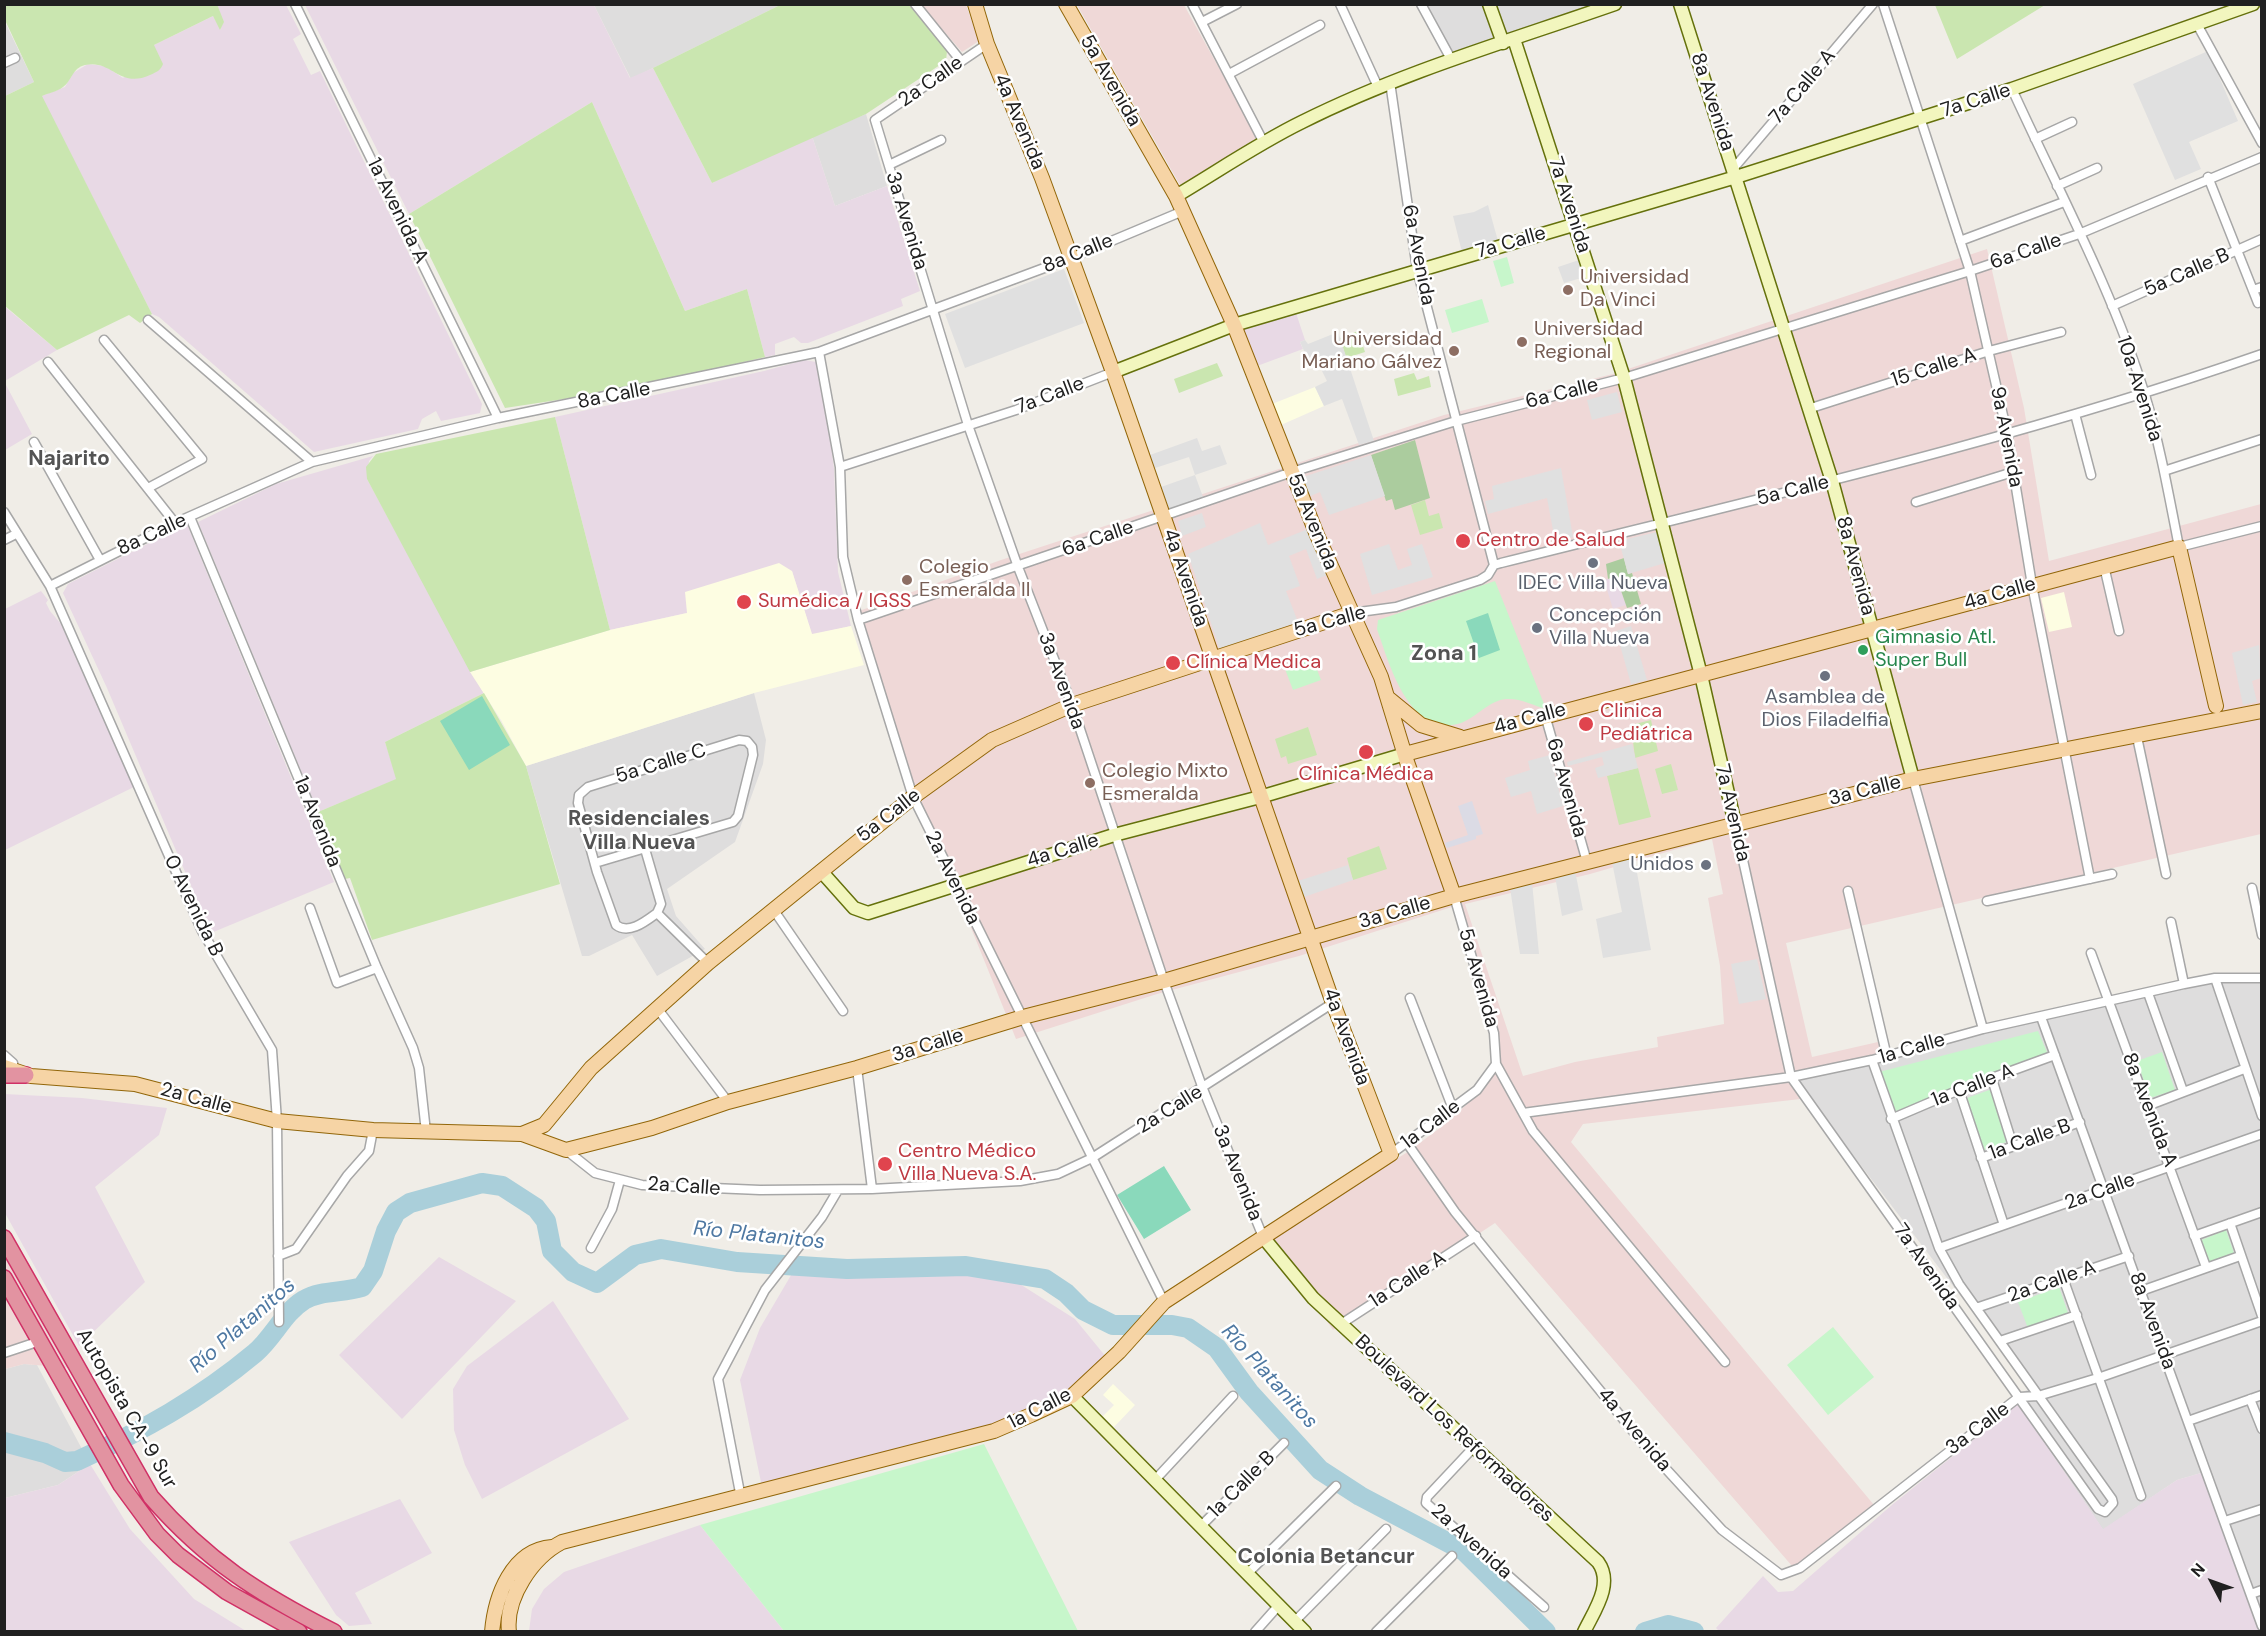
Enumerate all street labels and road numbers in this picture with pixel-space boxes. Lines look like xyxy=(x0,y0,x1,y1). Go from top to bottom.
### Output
street label: 5a Avenida xyxy=(1074,31,1146,131)
street label: 7a Calle A xyxy=(1765,45,1841,129)
street label: 8a Avenida xyxy=(1685,50,1739,154)
street label: 2a Calle xyxy=(894,51,968,113)
street label: 4a Avenida xyxy=(988,71,1050,173)
street label: 7a Calle xyxy=(1938,79,2014,123)
street label: 1a Avenida A xyxy=(361,154,433,268)
street label: 7a Avenida xyxy=(1542,154,1596,256)
street label: 3a Avenida xyxy=(880,169,932,273)
street label: 6a Avenida xyxy=(1396,203,1440,307)
street label: 7a Calle xyxy=(1473,222,1549,264)
street label: 8a Calle xyxy=(1039,229,1117,279)
street label: 6a Calle xyxy=(1987,229,2065,275)
street label: 5a Calle B xyxy=(2140,243,2234,303)
street label: 10a Avenida xyxy=(2111,333,2167,445)
street label: 15 Calle A xyxy=(1889,343,1979,393)
street label: 7a Calle xyxy=(1012,372,1088,420)
street label: 6a Calle xyxy=(1523,373,1601,415)
street label: 8a Calle xyxy=(575,377,653,415)
street label: 9a Avenida xyxy=(1984,385,2028,489)
street label: 5a Avenida xyxy=(1282,470,1342,574)
street label: 5a Calle xyxy=(1754,470,1832,512)
street label: 8a Calle xyxy=(113,509,191,561)
street label: 8a Avenida xyxy=(1830,514,1880,618)
street label: 6a Calle xyxy=(1059,516,1137,562)
street label: 4a Avenida xyxy=(1157,526,1213,630)
street label: 4a Calle xyxy=(1961,572,2039,616)
street label: 5a Calle xyxy=(1291,601,1369,643)
street label: 3a Avenida xyxy=(1032,629,1090,733)
street label: 4a Calle xyxy=(1491,698,1569,740)
street label: 6a Avenida xyxy=(1540,736,1592,840)
street label: 5a Calle C xyxy=(613,739,709,789)
street label: 7a Avenida xyxy=(1709,762,1755,864)
street label: 3a Calle xyxy=(1826,770,1904,812)
street label: 1a Avenida xyxy=(288,773,346,871)
street label: 5a Calle xyxy=(852,784,926,848)
street label: 2a Avenida xyxy=(919,827,985,929)
street label: 4a Calle xyxy=(1024,829,1102,873)
street label: 0 Avenida B xyxy=(158,851,228,961)
street label: 3a Calle xyxy=(1356,891,1434,935)
street label: 5a Avenida xyxy=(1452,926,1504,1030)
street label: 4a Avenida xyxy=(1317,985,1375,1089)
street label: 3a Calle xyxy=(889,1024,967,1068)
street label: 1a Calle xyxy=(1876,1028,1948,1070)
street label: 8a Avenida A xyxy=(2116,1050,2182,1170)
street label: 1a Calle A xyxy=(1928,1059,2018,1113)
street label: 2a Calle xyxy=(158,1078,234,1120)
street label: 2a Calle xyxy=(1133,1080,1207,1140)
street label: 1a Calle xyxy=(1397,1095,1465,1155)
street label: 1a Calle B xyxy=(1986,1114,2074,1166)
street label: 3a Avenida xyxy=(1207,1122,1267,1224)
street label: 2a Calle xyxy=(2061,1168,2139,1216)
street label: 2a Calle xyxy=(647,1172,721,1202)
street label: 7a Avenida xyxy=(1888,1219,1964,1315)
street label: 1a Calle A xyxy=(1365,1246,1451,1314)
street label: 2a Calle A xyxy=(2005,1256,2099,1308)
street label: 8a Avenida xyxy=(2123,1269,2181,1373)
street label: Autopista CA-9 Sur xyxy=(70,1325,182,1493)
street label: Boulevard Los Reformadores xyxy=(1349,1330,1559,1528)
street label: 1a Calle xyxy=(1004,1383,1076,1435)
street label: 4a Avenida xyxy=(1592,1383,1676,1477)
street label: 3a Calle xyxy=(1941,1397,2015,1461)
street label: 1a Calle B xyxy=(1203,1446,1281,1524)
street label: 2a Avenida xyxy=(1425,1499,1517,1585)

